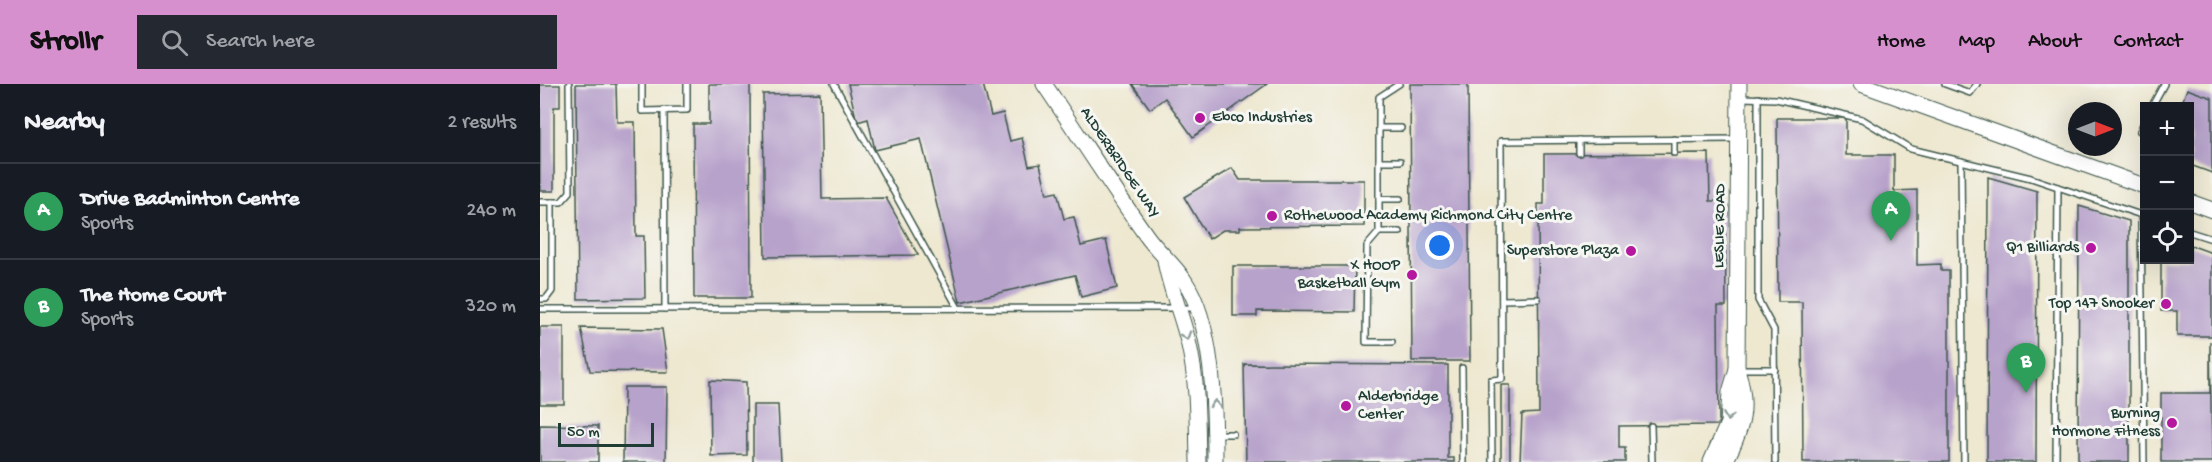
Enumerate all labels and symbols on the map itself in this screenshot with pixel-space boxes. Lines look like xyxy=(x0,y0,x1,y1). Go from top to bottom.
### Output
north arrow xyxy=(2068,102,2122,156)
street label: ALDERBRIDGE WAY xyxy=(1075,104,1163,222)
place label: Ebco Industries xyxy=(1212,109,1313,128)
marker: Ebco Industries xyxy=(1193,111,1207,125)
street label: LESLIE ROAD xyxy=(1711,183,1731,268)
pin: A xyxy=(1872,192,1910,241)
place label: Rothewood Academy Richmond City Centre xyxy=(1284,207,1573,226)
marker: Rothewood Academy Richmond City Centre xyxy=(1265,209,1279,223)
your location xyxy=(1425,231,1454,260)
place label: Q1 Billiards xyxy=(2006,239,2080,258)
marker: Q1 Billiards xyxy=(2084,241,2098,255)
place label: Superstore Plaza xyxy=(1507,242,1620,261)
marker: Superstore Plaza xyxy=(1624,244,1638,258)
place label: X HOOP Basketball Gym xyxy=(1297,257,1401,294)
marker: X HOOP Basketball Gym xyxy=(1405,268,1419,282)
place label: Top 147 Snooker xyxy=(2048,295,2155,314)
marker: Top 147 Snooker xyxy=(2159,297,2173,311)
one-way arrow xyxy=(1179,330,1191,341)
pin: B xyxy=(2006,344,2046,393)
place label: Alderbridge Center xyxy=(1358,388,1439,425)
one-way arrow xyxy=(1209,399,1221,408)
marker: Alderbridge Center xyxy=(1339,399,1353,413)
place label: Burning Hormone Fitness xyxy=(2052,405,2161,442)
one-way arrow xyxy=(1723,412,1735,421)
marker: Burning Hormone Fitness xyxy=(2165,416,2179,430)
scale bar xyxy=(558,420,654,448)

